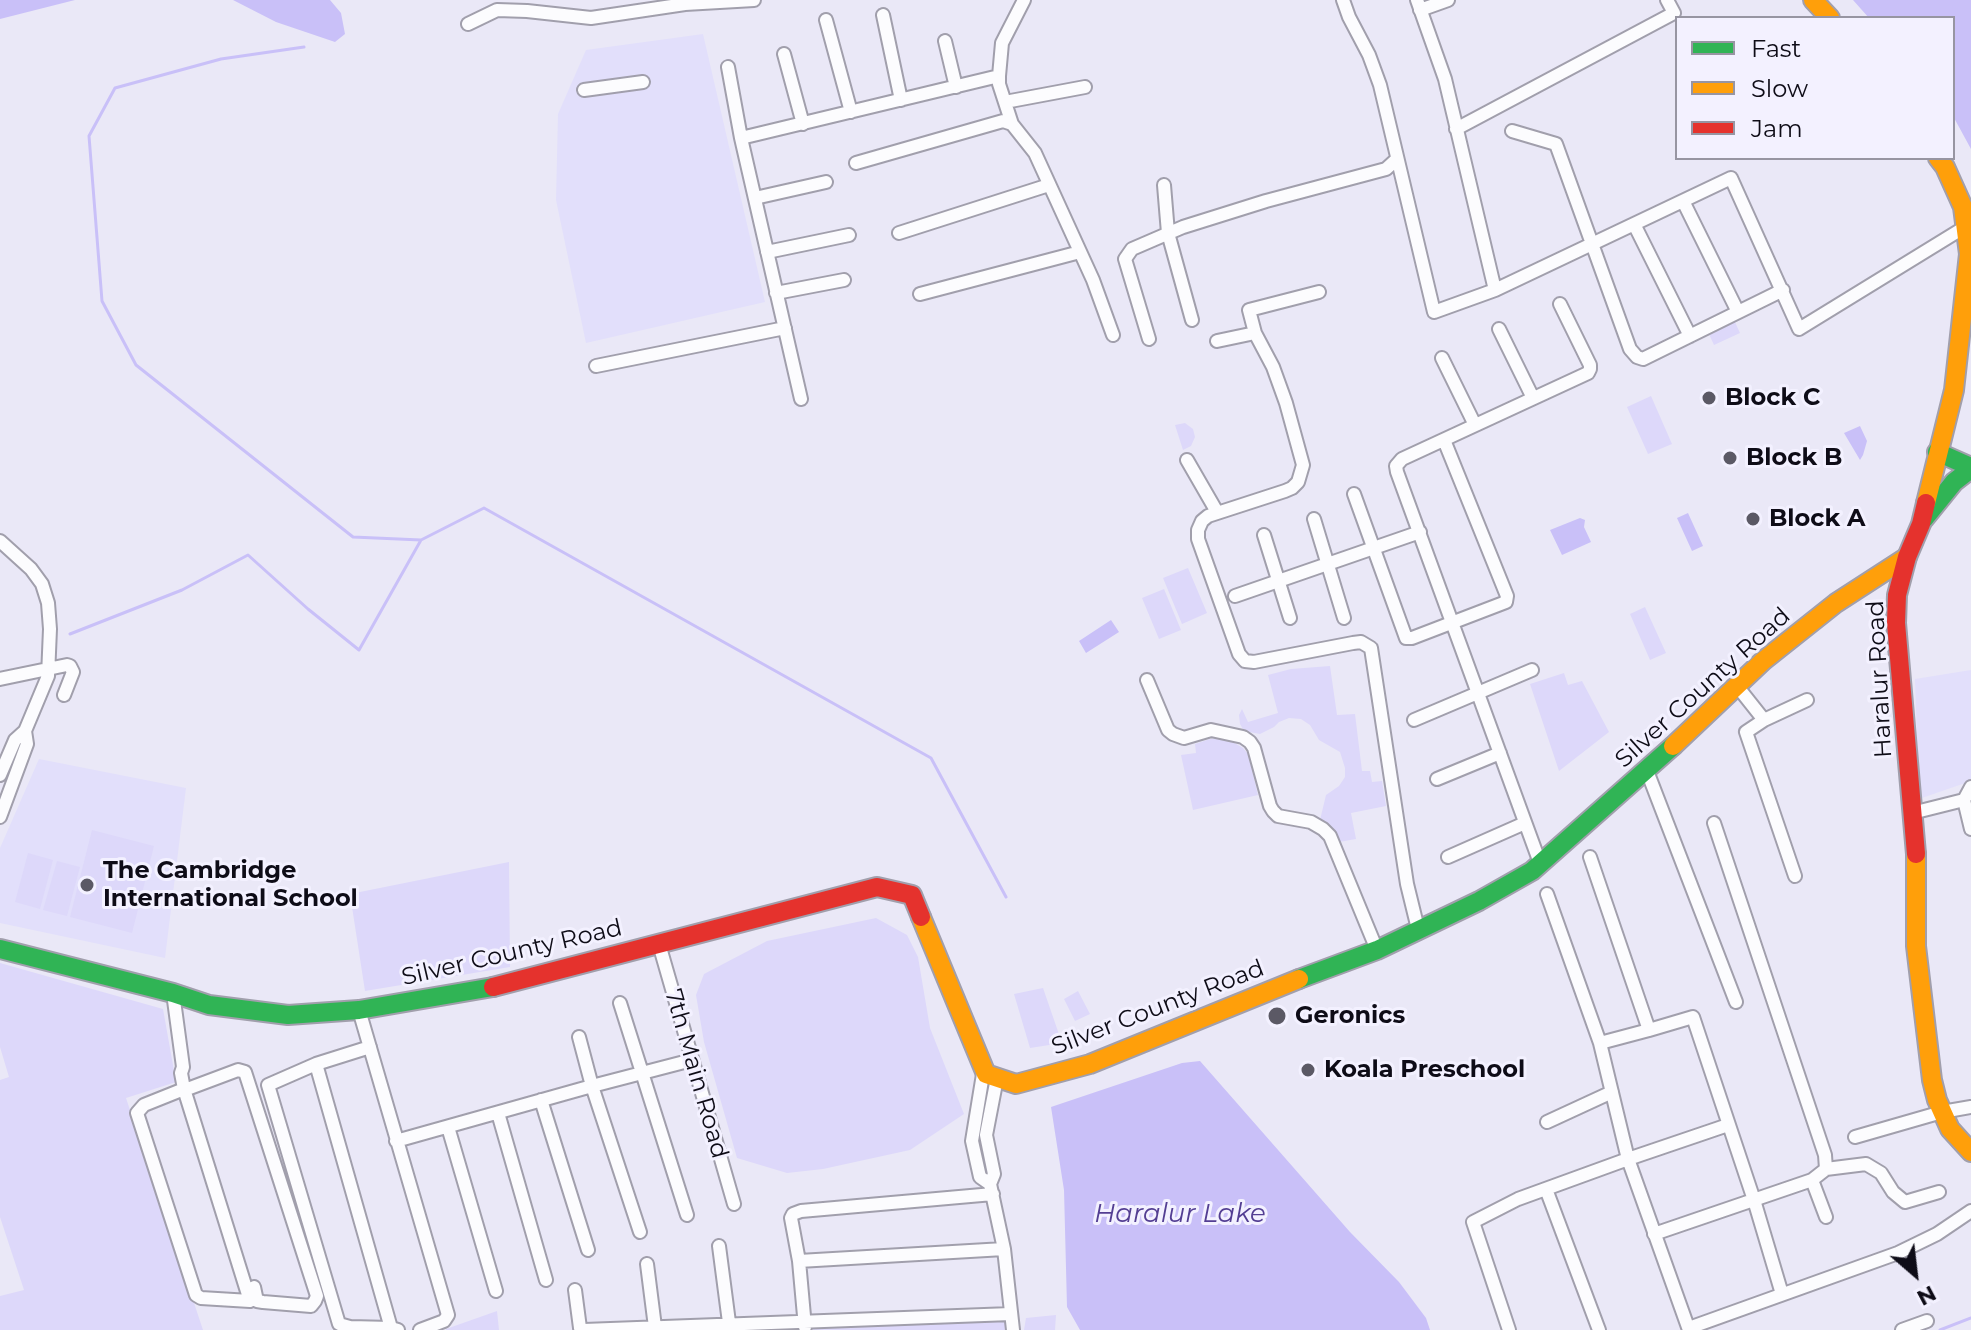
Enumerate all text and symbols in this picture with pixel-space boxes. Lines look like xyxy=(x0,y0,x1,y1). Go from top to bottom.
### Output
legend xyxy=(1675,16,1955,160)
text: Fast xyxy=(1751,34,1801,63)
text: Slow xyxy=(1751,74,1808,103)
text: Jam xyxy=(1751,114,1803,143)
place label: Block C xyxy=(1725,384,1820,412)
marker: Block C xyxy=(1700,389,1718,407)
place label: Block B xyxy=(1746,444,1842,472)
marker: Block B xyxy=(1721,449,1739,467)
place label: Block A xyxy=(1769,505,1865,533)
marker: Block A xyxy=(1744,510,1762,528)
street label: Haralur Road xyxy=(1861,599,1899,759)
street label: Silver County Road xyxy=(1610,602,1796,774)
place label: The Cambridge International School xyxy=(103,857,358,913)
marker: The Cambridge International School xyxy=(78,876,96,894)
street label: Silver County Road xyxy=(399,914,625,992)
street label: Silver County Road xyxy=(1048,954,1268,1062)
street label: 7th Main Road xyxy=(658,986,734,1162)
place label: Geronics xyxy=(1295,1002,1405,1030)
marker: Geronics xyxy=(1266,1005,1288,1027)
place label: Koala Preschool xyxy=(1324,1056,1525,1084)
marker: Koala Preschool xyxy=(1299,1061,1317,1079)
water label: Haralur Lake xyxy=(1094,1198,1266,1230)
north arrow xyxy=(1875,1234,1955,1314)
text: N xyxy=(1912,1280,1941,1312)

